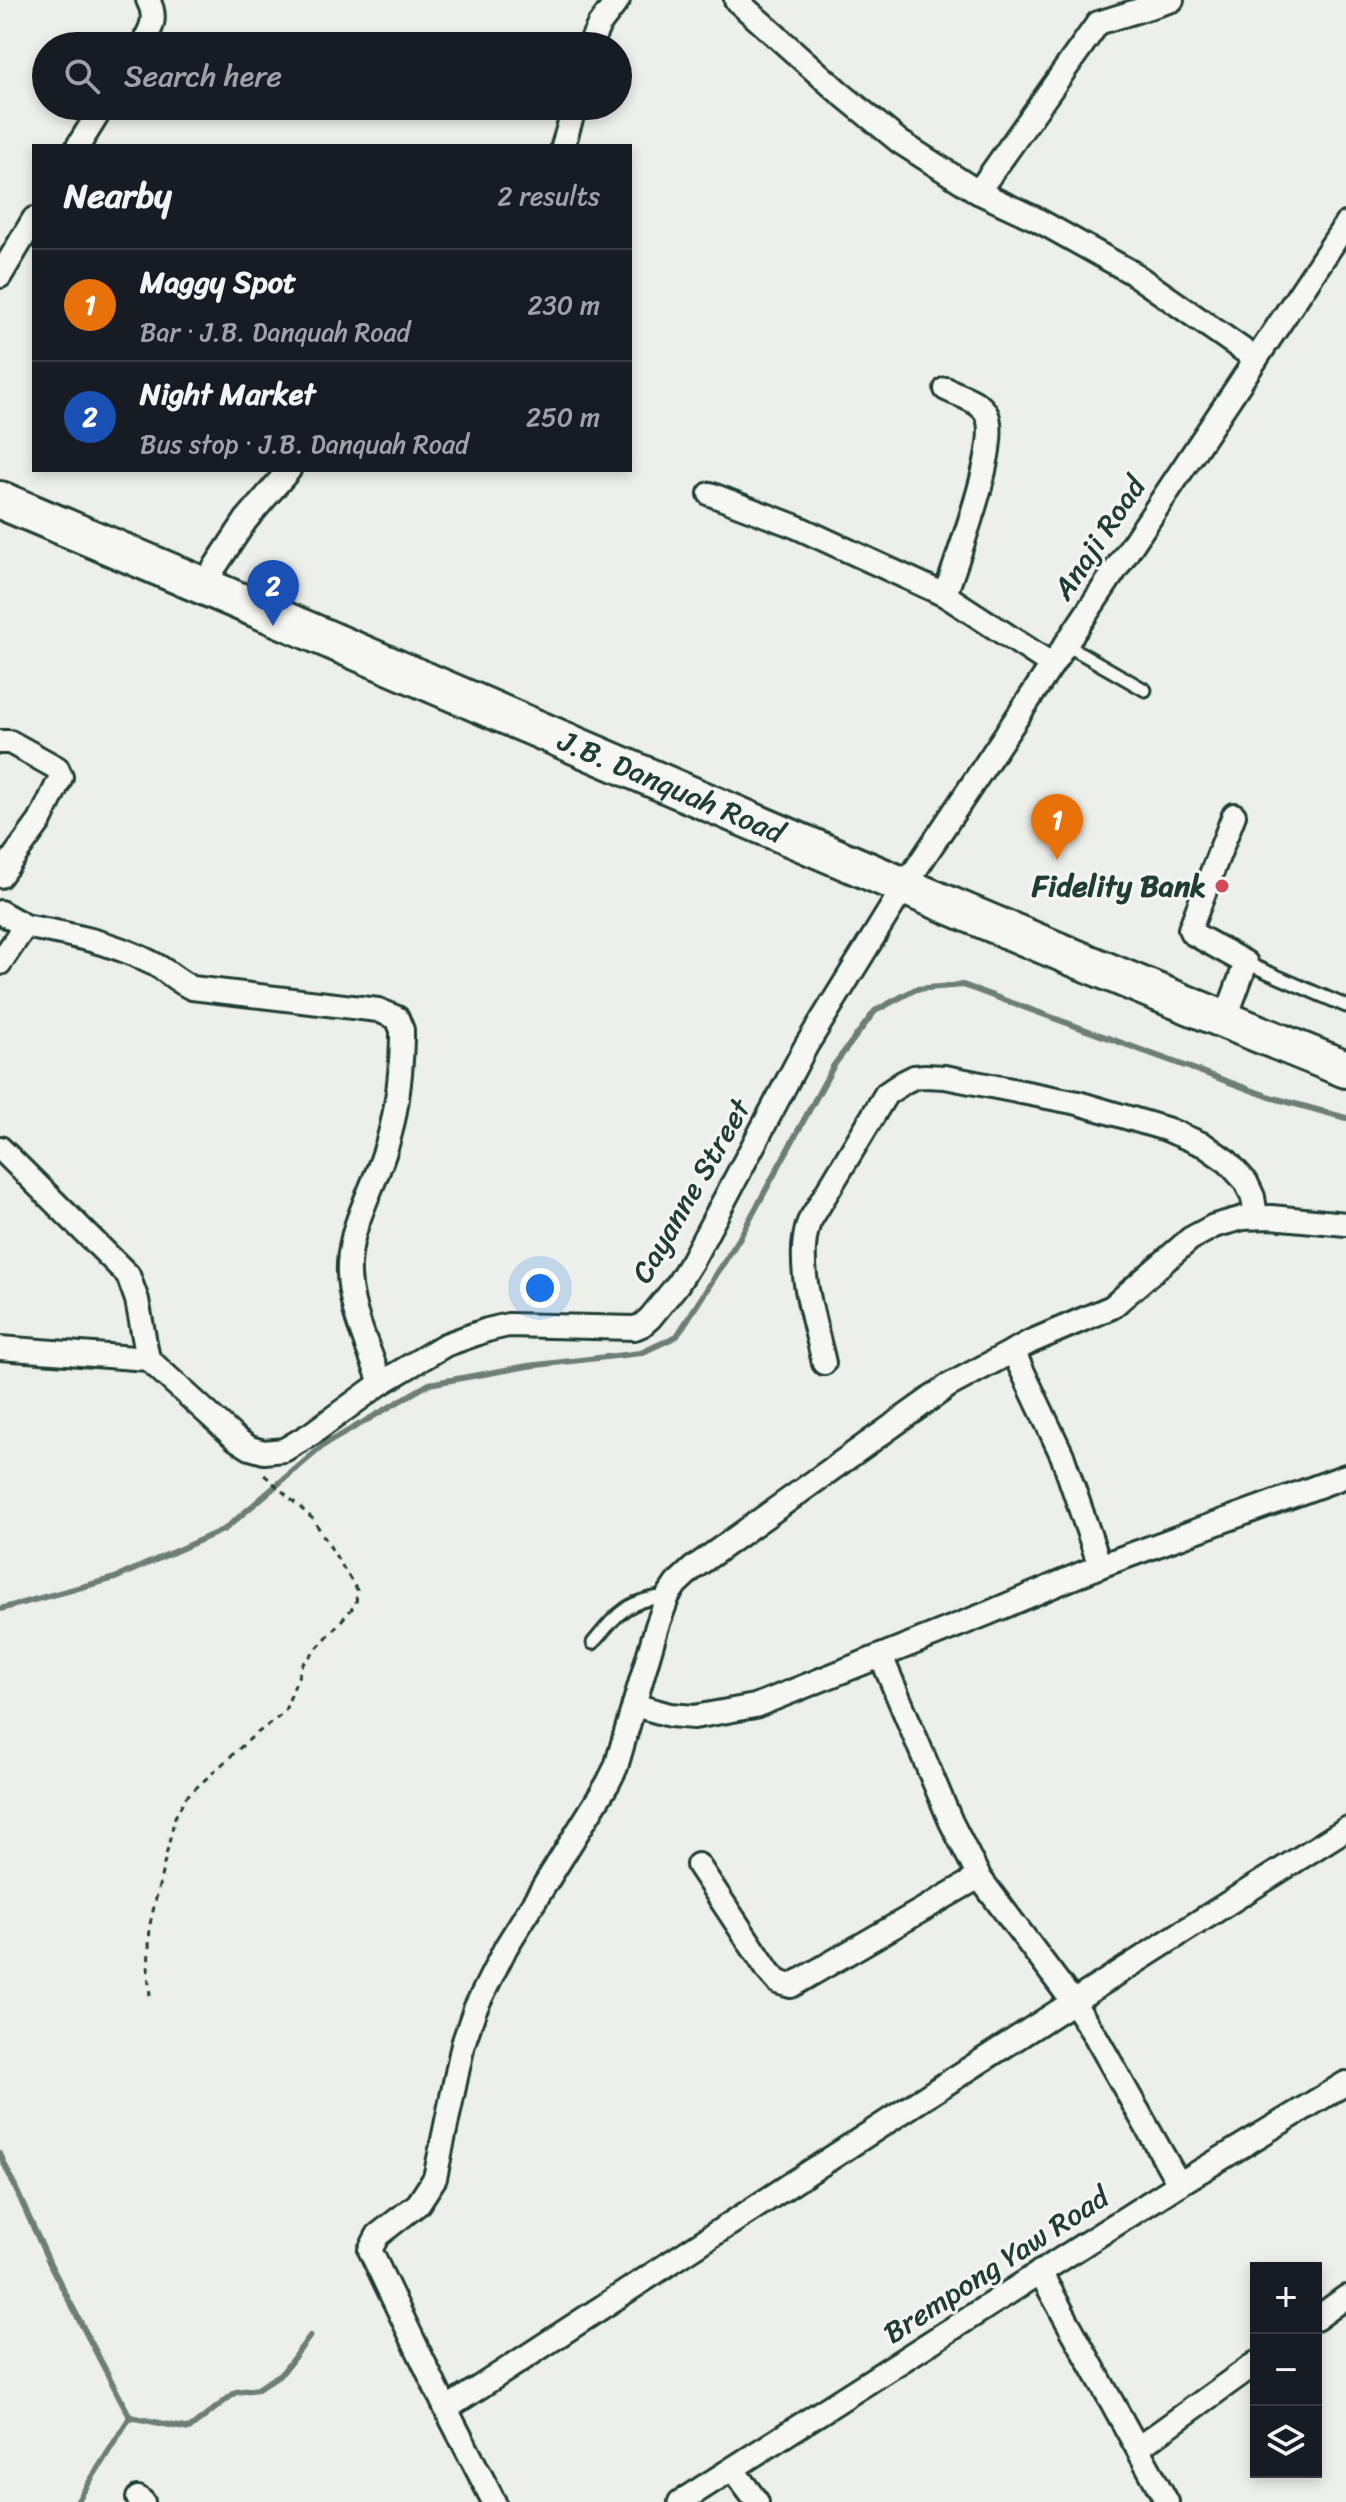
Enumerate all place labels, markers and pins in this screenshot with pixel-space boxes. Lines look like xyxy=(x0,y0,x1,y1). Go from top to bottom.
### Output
pin: 2 xyxy=(247,560,299,626)
pin: 1 xyxy=(1031,794,1083,860)
place label: Fidelity Bank xyxy=(1031,859,1206,913)
marker: Fidelity Bank xyxy=(1213,877,1231,895)

